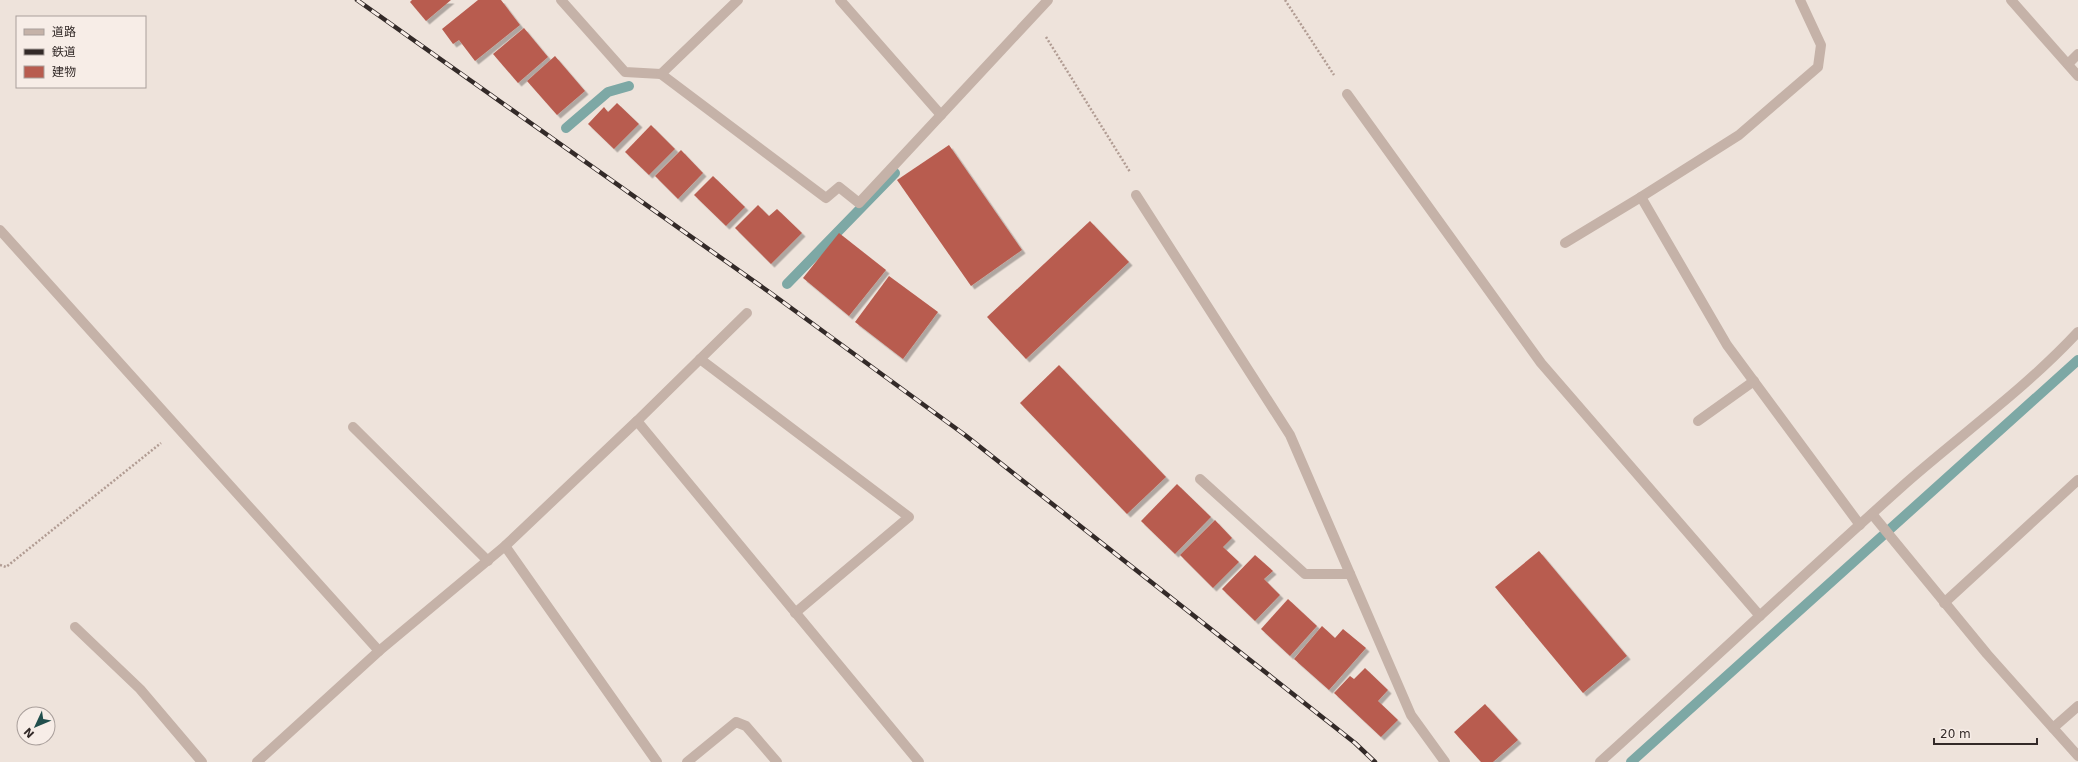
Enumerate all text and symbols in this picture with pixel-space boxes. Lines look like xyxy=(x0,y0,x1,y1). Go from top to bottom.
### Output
legend xyxy=(16,16,146,88)
text: 道路 xyxy=(52,25,76,39)
text: 鉄道 xyxy=(52,45,76,59)
text: 建物 xyxy=(52,65,76,79)
north arrow xyxy=(16,706,56,746)
scale bar xyxy=(1934,720,2037,746)
text: N xyxy=(21,725,37,740)
text: 20 m xyxy=(1940,727,1971,741)

